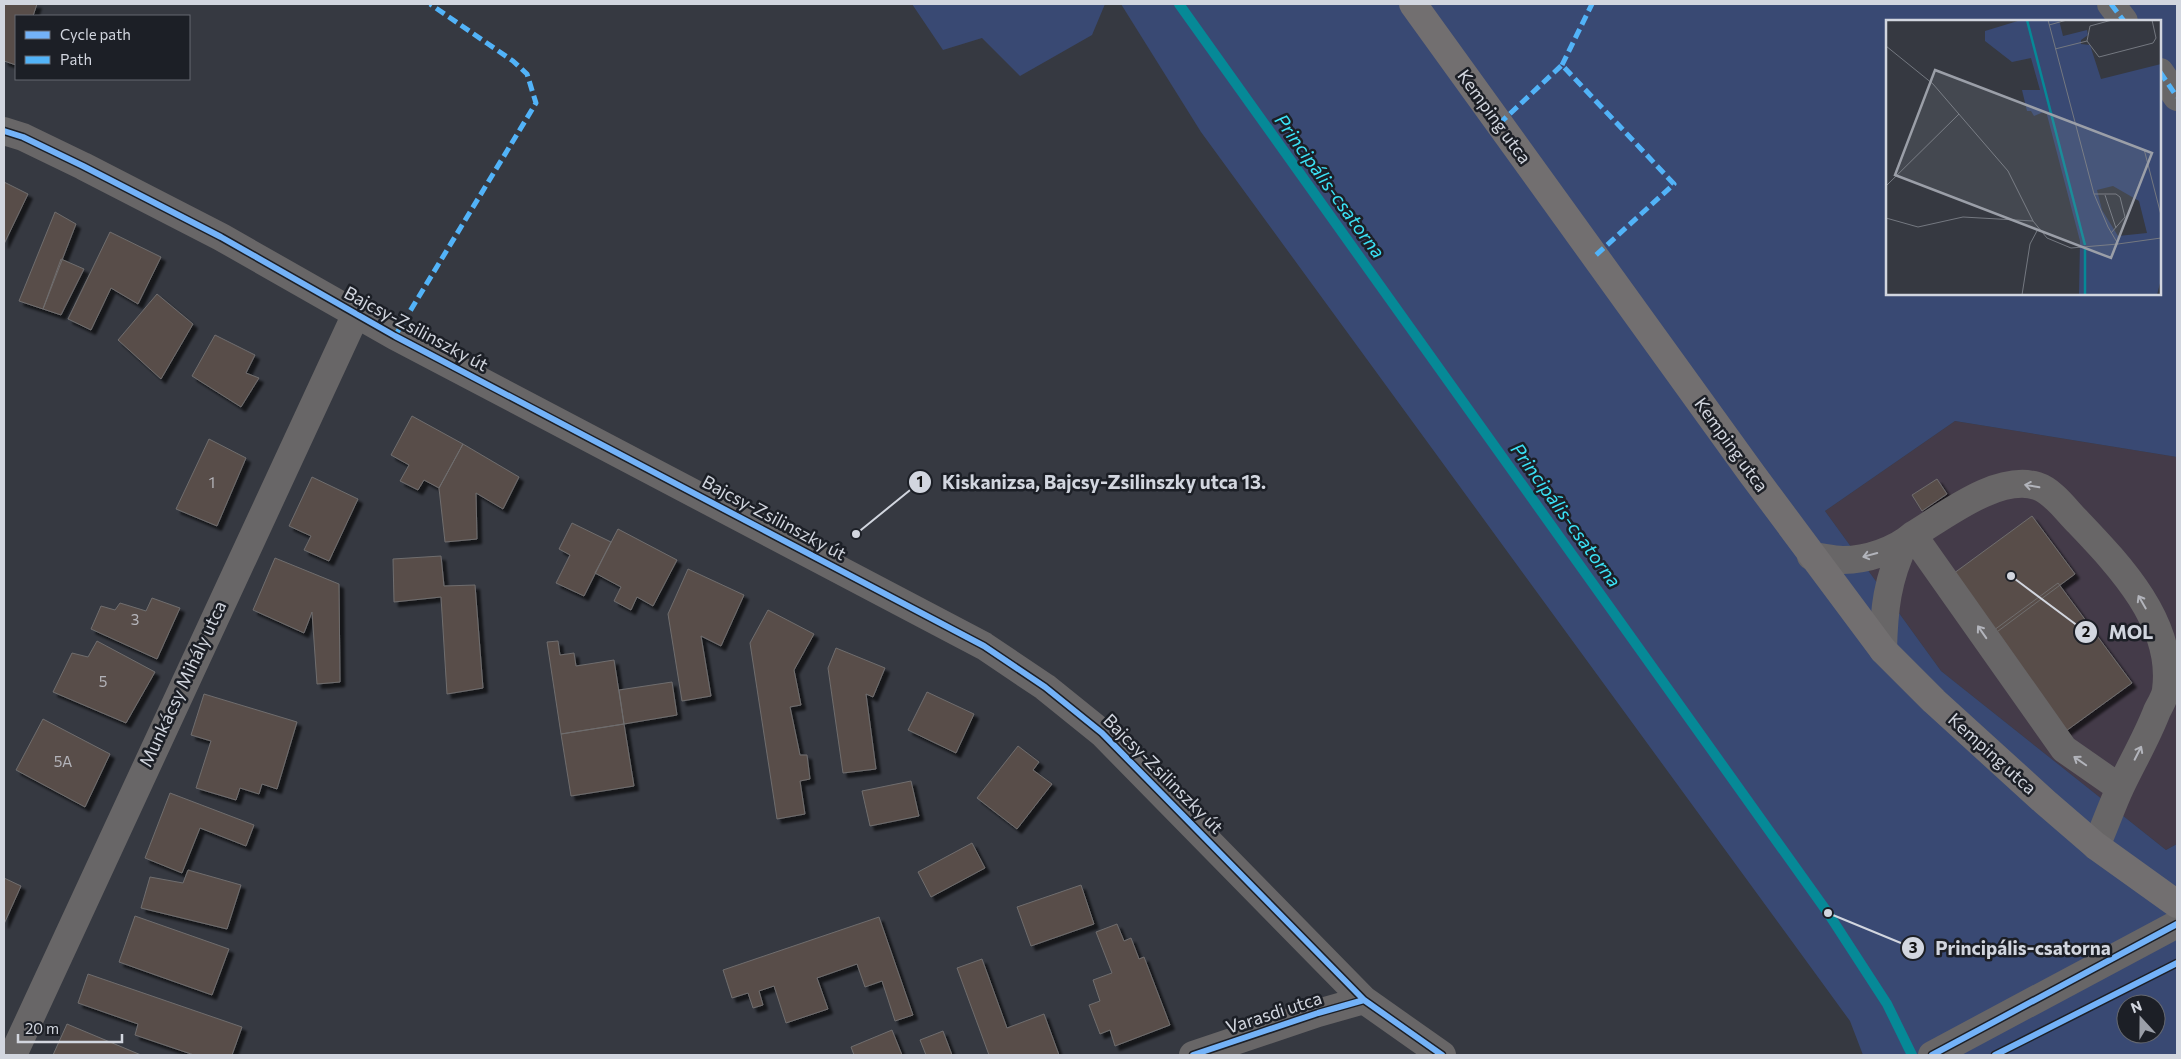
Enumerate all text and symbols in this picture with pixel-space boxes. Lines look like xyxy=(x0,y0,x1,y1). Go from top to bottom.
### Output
legend xyxy=(15,15,190,80)
inset map xyxy=(1886,20,2161,295)
text: Cycle path xyxy=(60,25,131,43)
text: Path xyxy=(60,50,92,68)
street label: Kemping utca xyxy=(1453,65,1536,168)
water label: Principális-csatorna xyxy=(1270,109,1390,262)
street label: Bajcsy-Zsilinszky út xyxy=(341,281,492,375)
street label: Kemping utca xyxy=(1690,393,1773,496)
water label: Principális-csatorna xyxy=(1506,438,1626,591)
callout: Kiskanizsa, Bajcsy-Zsilinszky utca 13. xyxy=(907,465,1276,499)
street label: Bajcsy-Zsilinszky út xyxy=(699,470,850,564)
text: Kiskanizsa, Bajcsy-Zsilinszky utca 13. xyxy=(942,470,1266,493)
text: 1 xyxy=(917,472,923,490)
house number: 1 xyxy=(209,473,215,491)
one-way arrow xyxy=(2024,481,2040,491)
one-way arrow xyxy=(1863,551,1879,560)
one-way arrow xyxy=(2137,595,2147,609)
street label: Munkácsy Mihály utca xyxy=(134,597,230,770)
house number: 3 xyxy=(131,610,139,628)
callout: MOL xyxy=(2073,615,2163,649)
text: MOL xyxy=(2109,620,2153,643)
text: 2 xyxy=(2082,622,2090,640)
one-way arrow xyxy=(1977,626,1987,640)
house number: 5 xyxy=(99,672,107,690)
street label: Kemping utca xyxy=(1944,708,2041,799)
street label: Bajcsy-Zsilinszky út xyxy=(1099,709,1228,838)
one-way arrow xyxy=(2133,746,2143,761)
house number: 5A xyxy=(54,752,72,770)
one-way arrow xyxy=(2073,756,2087,766)
callout: Principális-csatorna xyxy=(1901,931,2121,965)
text: Principális-csatorna xyxy=(1935,936,2111,959)
text: 3 xyxy=(1909,938,1918,956)
street label: Varasdi utca xyxy=(1223,986,1324,1038)
north arrow xyxy=(2116,994,2166,1044)
text: N xyxy=(2128,997,2144,1016)
scale bar xyxy=(18,1012,121,1044)
text: 20 m xyxy=(25,1019,59,1037)

